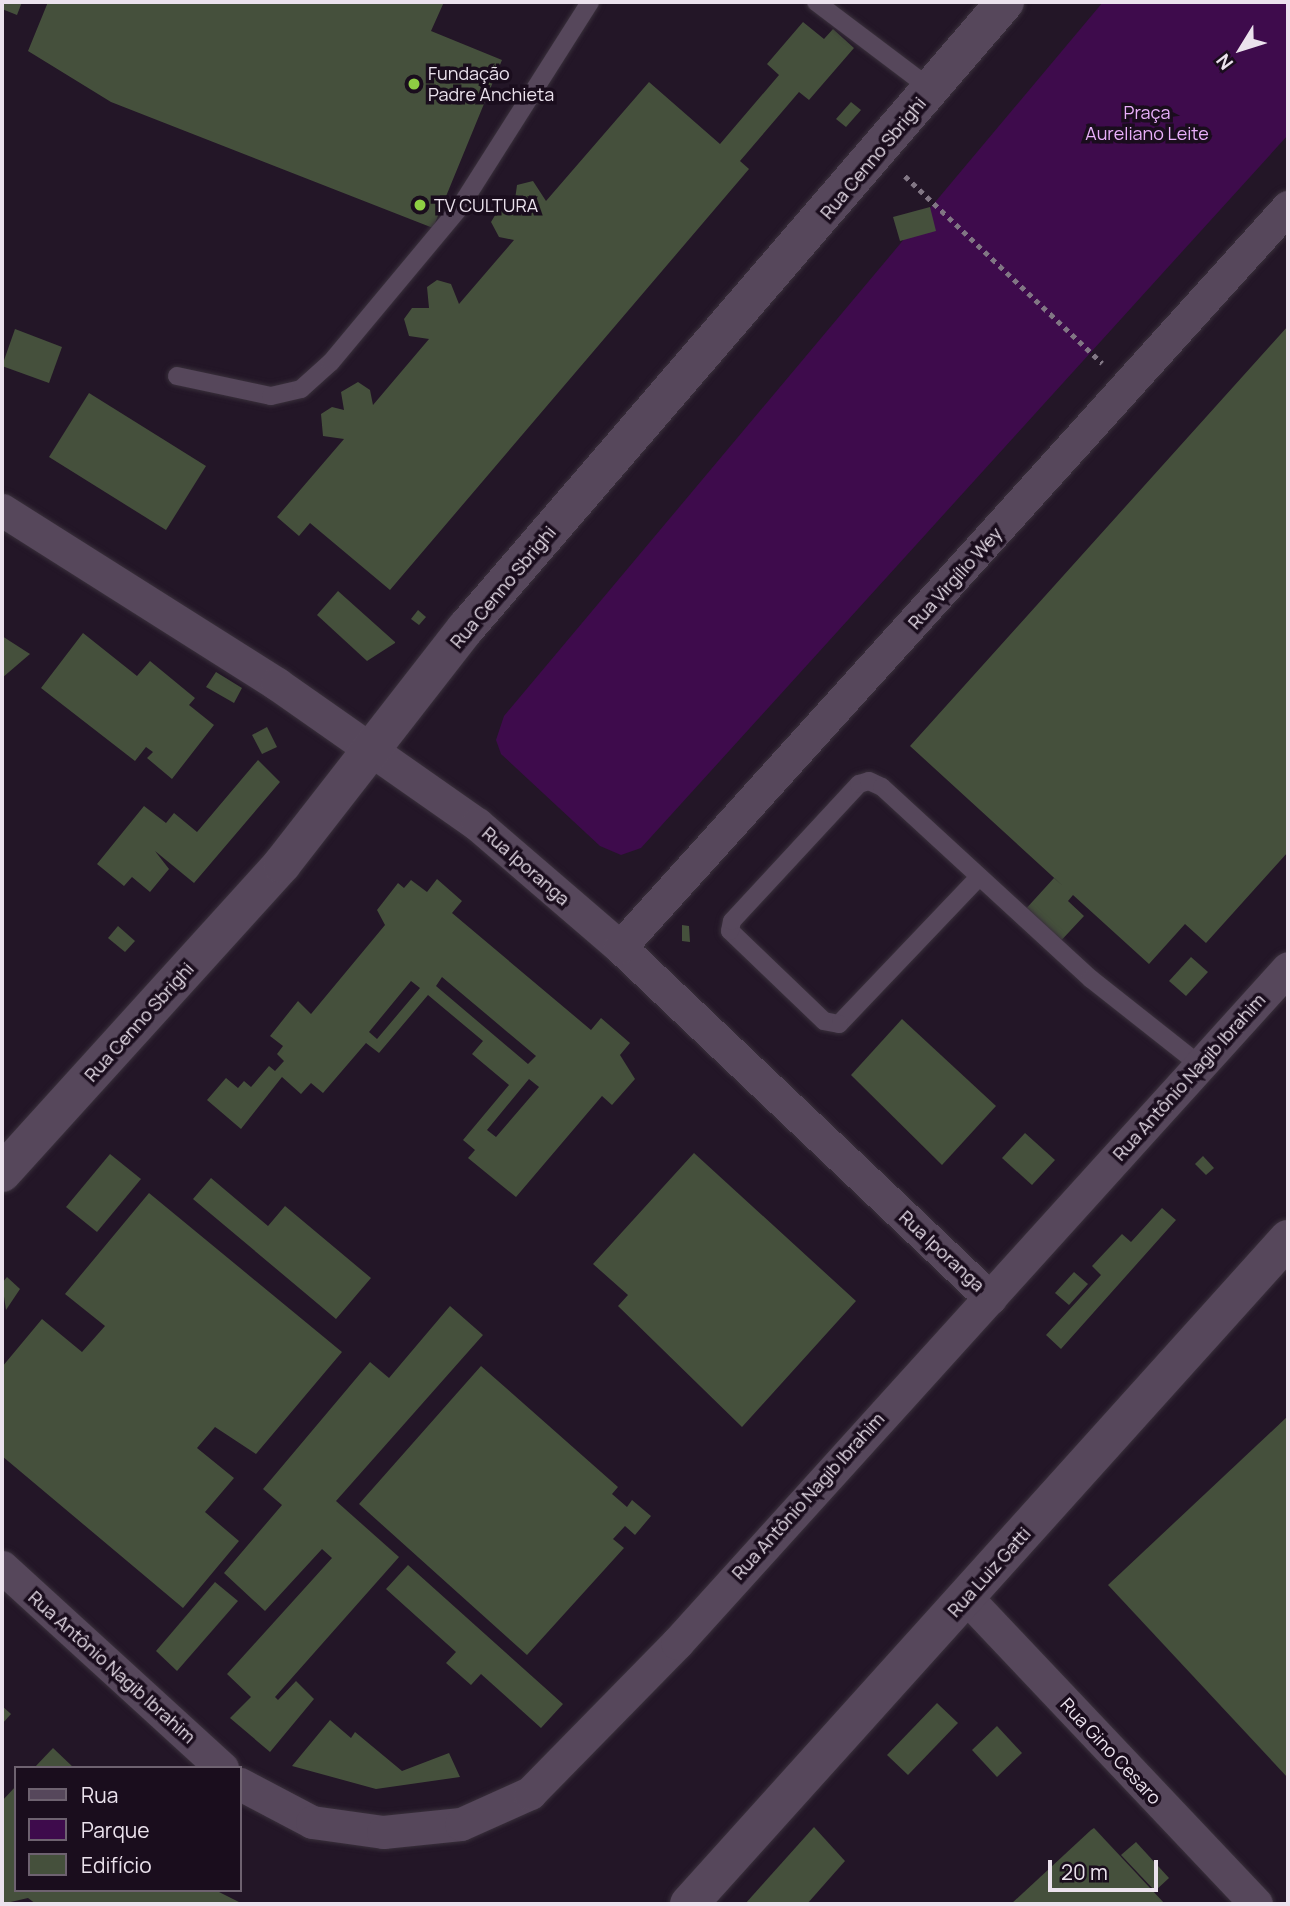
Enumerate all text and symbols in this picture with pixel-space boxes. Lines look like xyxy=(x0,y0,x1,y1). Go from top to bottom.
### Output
north arrow xyxy=(1206,14,1276,84)
text: N xyxy=(1210,49,1239,75)
place label: Fundação Padre Anchieta xyxy=(428,63,554,106)
marker: Fundação Padre Anchieta xyxy=(406,76,422,92)
street label: Rua Cenno Sbrighi xyxy=(816,93,930,223)
park label: Praça Aureliano Leite xyxy=(1085,102,1209,144)
place label: TV CULTURA xyxy=(434,194,538,216)
marker: TV CULTURA xyxy=(412,197,428,213)
street label: Rua Cenno Sbrighi xyxy=(446,522,560,652)
street label: Rua Virgílio Wey xyxy=(904,523,1006,633)
street label: Rua Iporanga xyxy=(478,822,574,910)
street label: Rua Cenno Sbrighi xyxy=(80,958,198,1086)
street label: Rua Antônio Nagib Ibrahim xyxy=(1108,989,1270,1165)
street label: Rua Iporanga xyxy=(895,1206,989,1296)
street label: Rua Antônio Nagib Ibrahim xyxy=(727,1408,889,1584)
street label: Rua Luiz Gatti xyxy=(943,1523,1035,1621)
street label: Rua Antônio Nagib Ibrahim xyxy=(24,1586,200,1748)
street label: Rua Gino Cesaro xyxy=(1056,1693,1166,1809)
legend xyxy=(14,1766,242,1892)
text: Rua xyxy=(81,1781,118,1809)
text: Parque xyxy=(81,1816,150,1844)
scale bar xyxy=(1052,1846,1162,1890)
text: Edifício xyxy=(81,1851,152,1879)
text: 20 m xyxy=(1061,1858,1108,1886)

